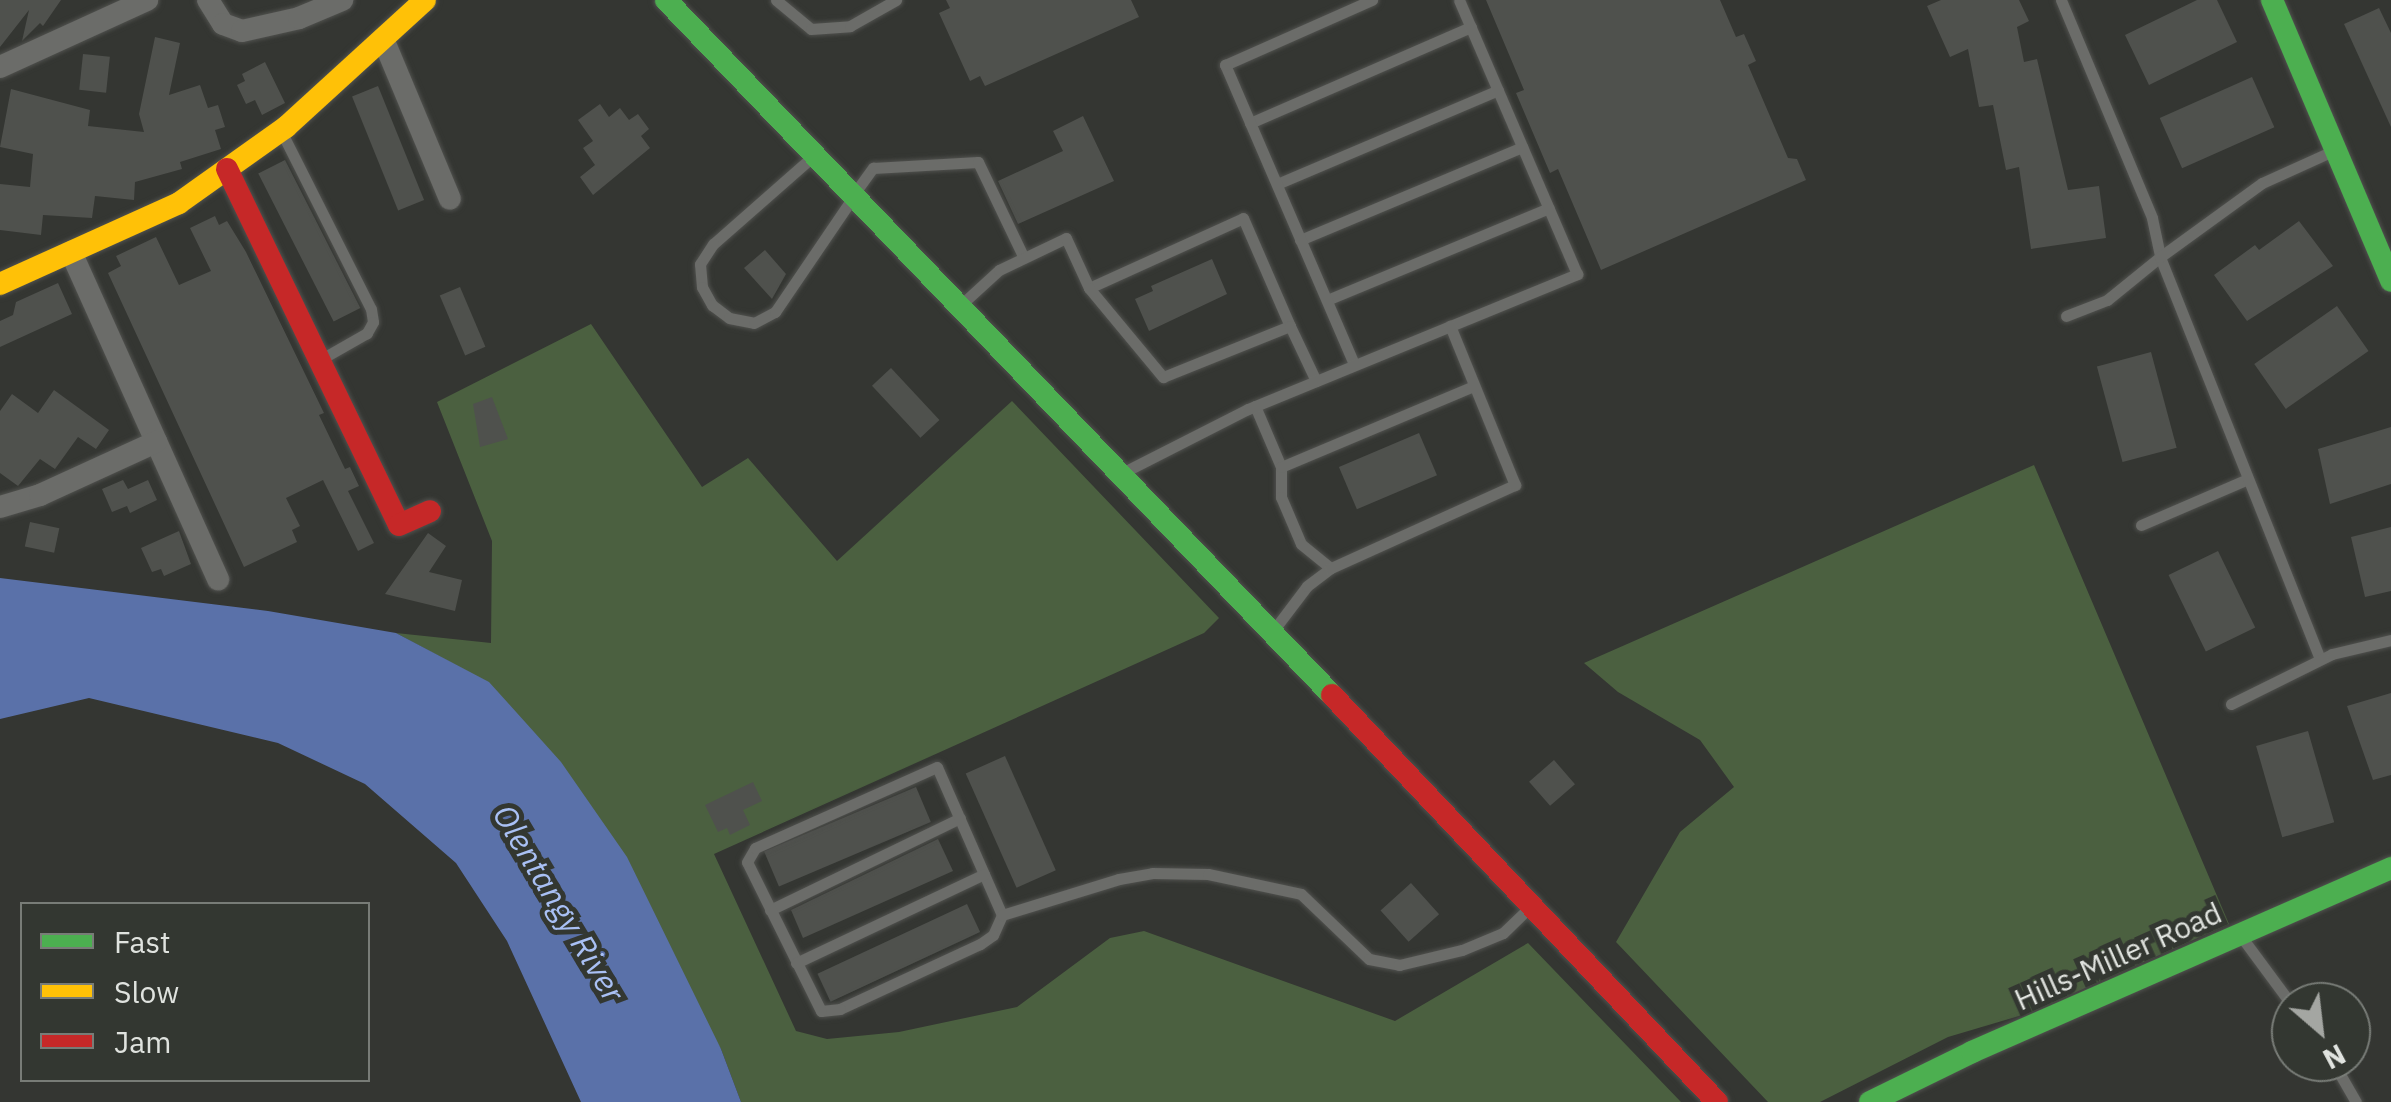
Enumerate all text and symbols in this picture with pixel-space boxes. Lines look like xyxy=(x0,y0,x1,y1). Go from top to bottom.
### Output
water label: Olentangy River xyxy=(485,798,633,1008)
street label: Hills-Miller Road xyxy=(2009,894,2227,1018)
legend xyxy=(20,902,370,1082)
text: Fast xyxy=(114,922,171,961)
text: Slow xyxy=(114,972,179,1011)
north arrow xyxy=(2271,982,2371,1082)
text: Jam xyxy=(114,1022,172,1061)
text: N xyxy=(2317,1036,2352,1078)

